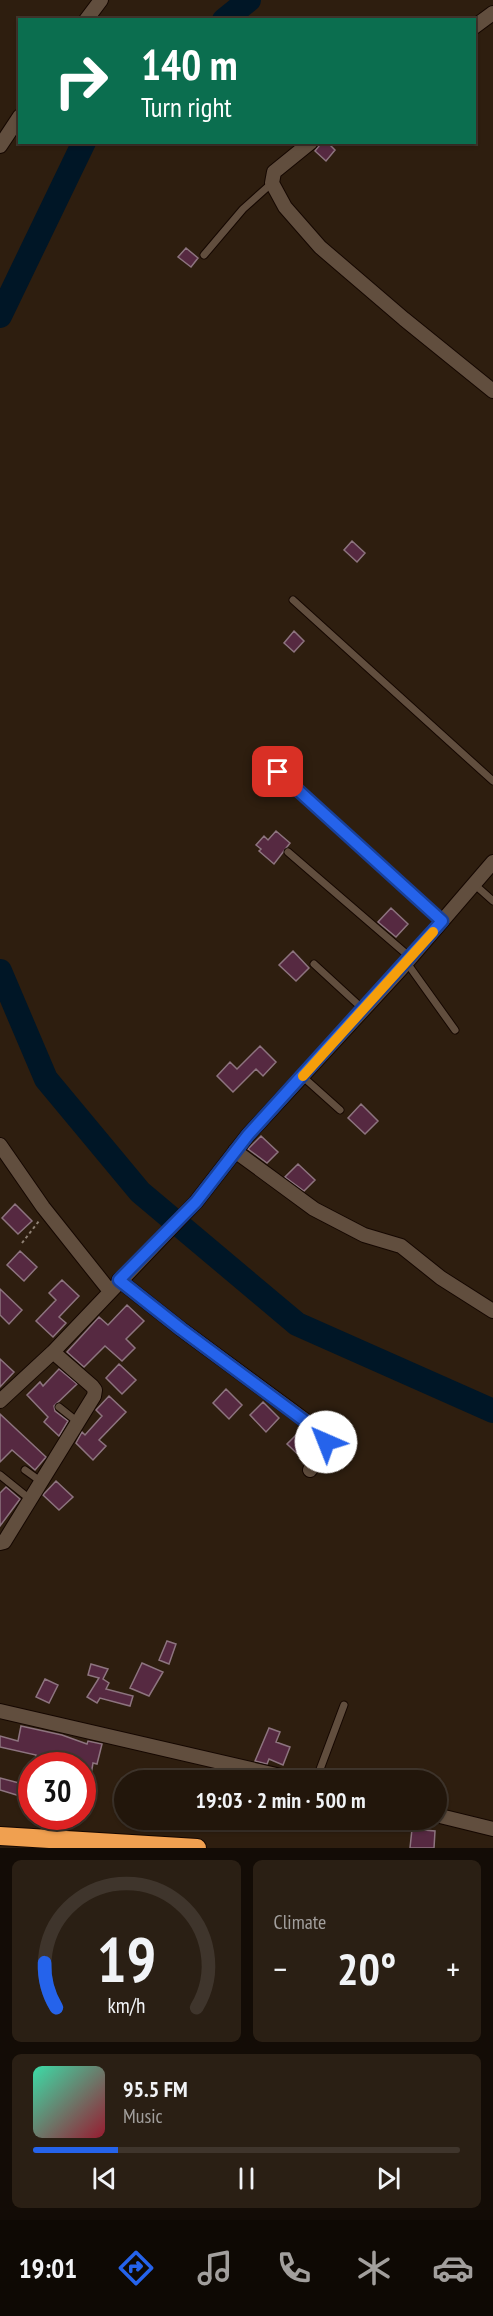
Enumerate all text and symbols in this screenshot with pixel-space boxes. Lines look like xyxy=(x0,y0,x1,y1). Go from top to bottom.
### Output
text: 140 m xyxy=(141,37,238,92)
icon: right xyxy=(42,42,120,120)
text: Turn right xyxy=(141,90,232,124)
pin xyxy=(252,746,303,797)
icon: arrive xyxy=(261,755,294,788)
position arrow xyxy=(294,1410,358,1474)
speed limit sign: 30 xyxy=(18,1752,96,1830)
text: 19:03 · 2 min · 500 m xyxy=(195,1786,366,1814)
text: Climate xyxy=(274,1909,326,1935)
text: 19 xyxy=(96,1918,156,1999)
text: 20° xyxy=(337,1939,396,1997)
text: − xyxy=(274,1947,287,1990)
text: + xyxy=(446,1947,460,1990)
text: km/h xyxy=(107,1991,145,2019)
text: 95.5 FM xyxy=(123,2075,188,2103)
text: Music xyxy=(123,2103,163,2129)
icon: previous xyxy=(88,2162,121,2195)
icon: pause xyxy=(230,2162,263,2195)
icon: next xyxy=(372,2162,405,2195)
icon: directions xyxy=(115,2247,157,2289)
icon: music xyxy=(194,2247,236,2289)
icon: phone xyxy=(273,2247,315,2289)
icon: climate xyxy=(353,2247,395,2289)
icon: car xyxy=(432,2247,474,2289)
text: 19:01 xyxy=(19,2251,77,2285)

